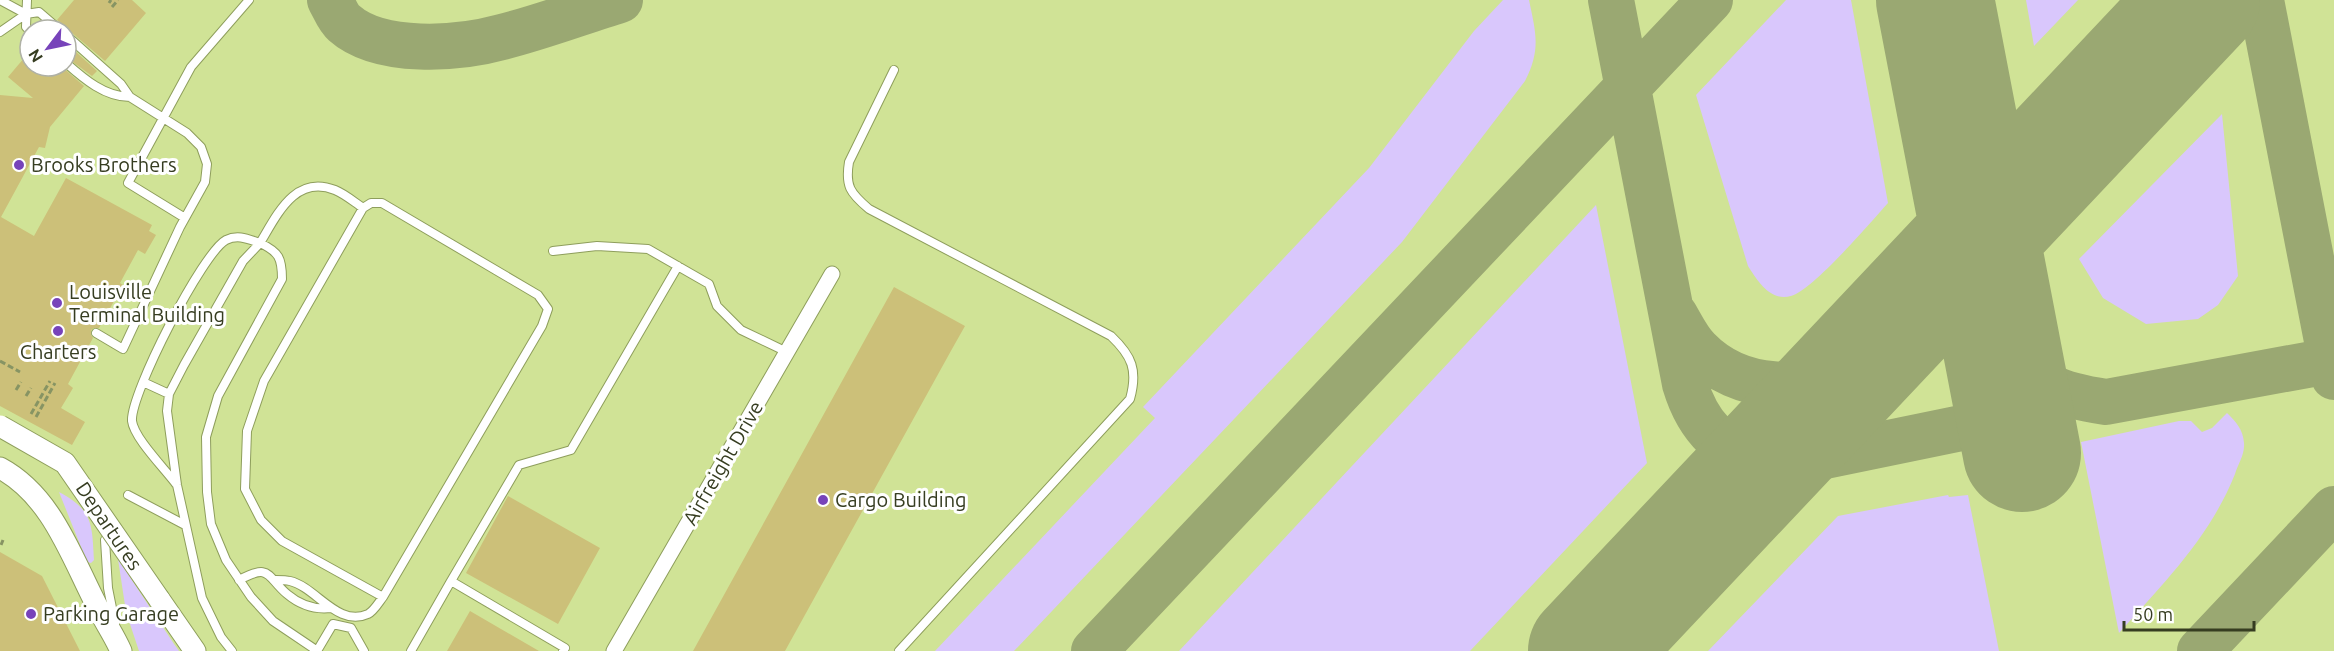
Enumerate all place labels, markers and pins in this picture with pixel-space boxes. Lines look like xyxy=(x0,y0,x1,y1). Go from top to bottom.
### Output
place label: Brooks Brothers xyxy=(31,153,177,176)
marker: Brooks Brothers xyxy=(12,158,26,172)
place label: Louisville Terminal Building xyxy=(69,280,225,326)
marker: Louisville Terminal Building xyxy=(50,296,64,310)
marker: Charters xyxy=(51,324,65,338)
place label: Charters xyxy=(20,340,96,363)
place label: Cargo Building xyxy=(835,488,967,511)
marker: Cargo Building xyxy=(816,493,830,507)
place label: Parking Garage xyxy=(43,602,179,625)
marker: Parking Garage xyxy=(24,607,38,621)

